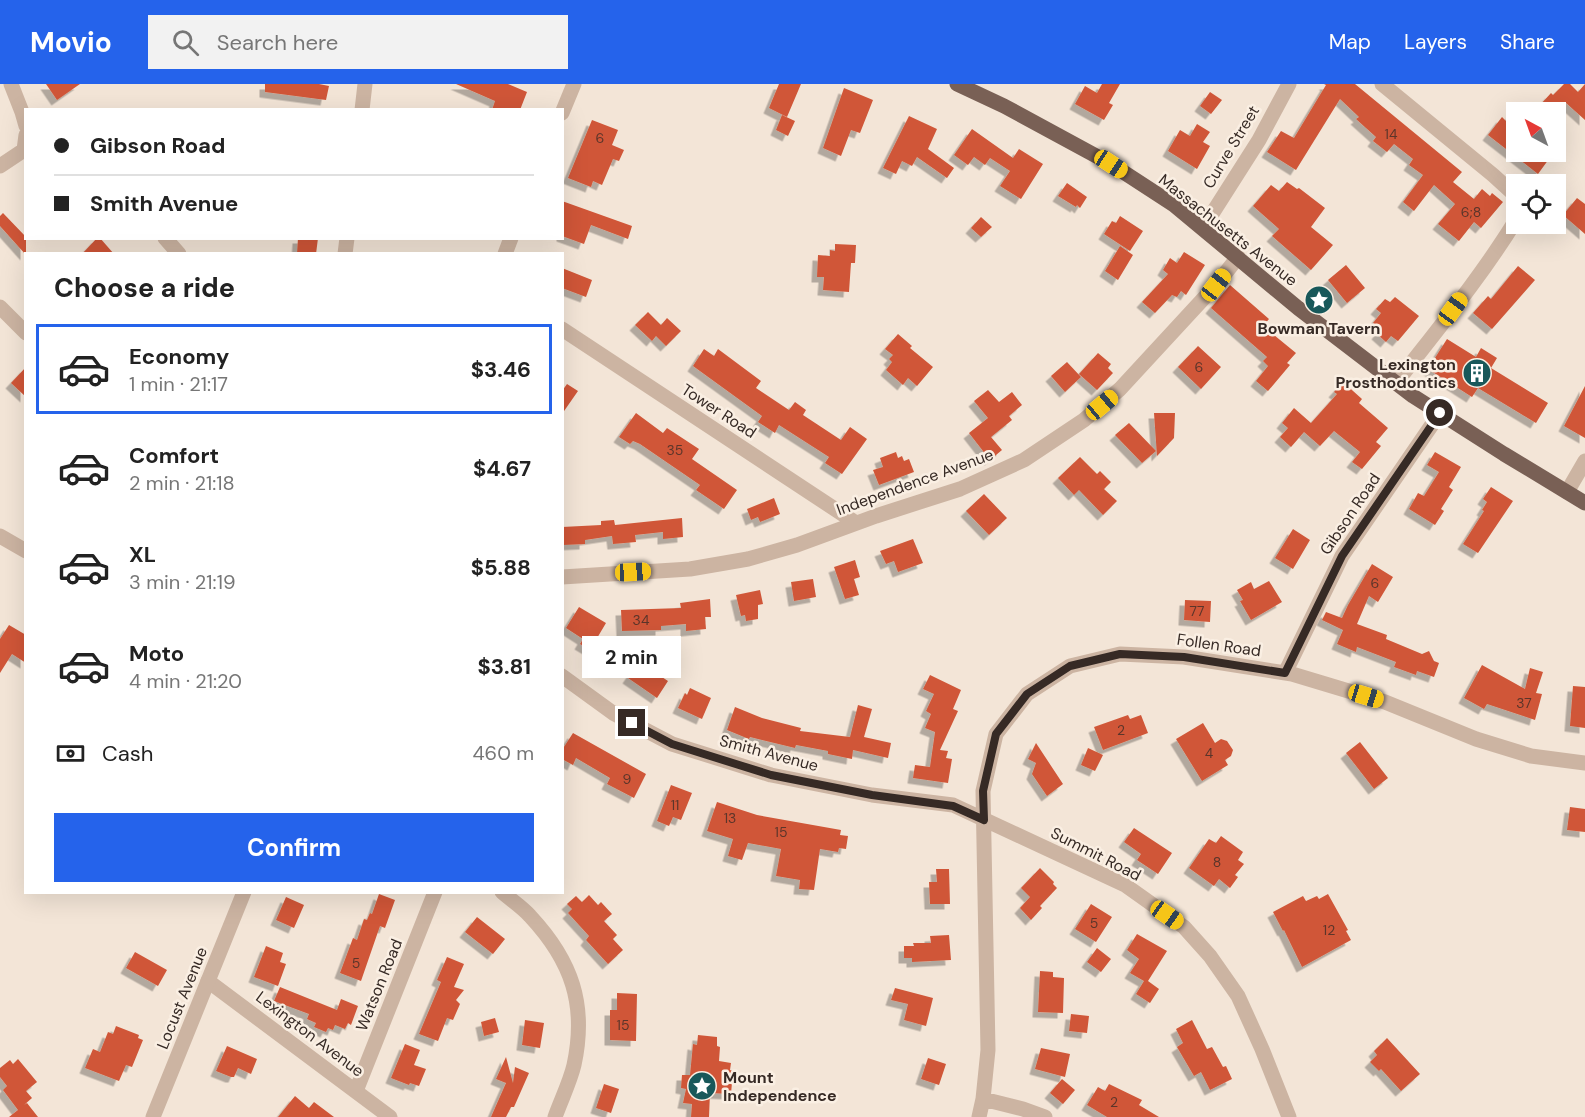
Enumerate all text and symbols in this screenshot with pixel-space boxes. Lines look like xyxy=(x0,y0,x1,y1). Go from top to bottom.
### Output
search box xyxy=(148,15,568,69)
text: Movio xyxy=(30,24,112,61)
icon: search xyxy=(169,26,202,59)
text: Search here xyxy=(217,28,338,57)
text: Map xyxy=(1329,28,1371,56)
text: Layers xyxy=(1404,28,1467,56)
text: Share xyxy=(1500,28,1555,56)
street label: Curve Street xyxy=(1198,102,1264,192)
north arrow xyxy=(1506,102,1566,162)
map controls xyxy=(1506,102,1566,234)
house number: 14 xyxy=(1385,125,1398,143)
house number: 6 xyxy=(596,129,604,147)
text: Gibson Road xyxy=(90,131,225,160)
car xyxy=(1091,147,1131,181)
street label: Massachusetts Avenue xyxy=(1154,169,1302,291)
button: locate xyxy=(1506,174,1566,234)
text: Smith Avenue xyxy=(90,189,238,218)
house number: 6;8 xyxy=(1461,203,1481,221)
car xyxy=(1198,265,1234,305)
text: Choose a ride xyxy=(54,270,235,305)
place icon: Bowman Tavern xyxy=(1303,284,1335,316)
car xyxy=(1435,289,1471,329)
place label: Bowman Tavern xyxy=(1258,318,1380,339)
icon: car xyxy=(57,342,111,396)
text: Economy xyxy=(129,342,229,371)
place label: Lexington Prosthodontics xyxy=(1336,354,1456,393)
text: $3.46 xyxy=(471,355,531,384)
building icon: Lexington Prosthodontics xyxy=(1461,357,1493,389)
house number: 6 xyxy=(1195,358,1203,376)
text: 1 min · 21:17 xyxy=(129,371,228,397)
street label: Tower Road xyxy=(678,379,760,443)
car xyxy=(1082,387,1122,423)
route start xyxy=(1426,399,1453,426)
icon: car xyxy=(57,441,111,495)
text: Comfort xyxy=(129,441,219,470)
house number: 35 xyxy=(667,441,683,459)
street label: Independence Avenue xyxy=(834,444,996,520)
text: $4.67 xyxy=(473,454,531,483)
street label: Gibson Road xyxy=(1315,469,1385,559)
text: 2 min · 21:18 xyxy=(129,470,235,496)
icon: car xyxy=(57,540,111,594)
text: XL xyxy=(129,540,156,569)
text: $5.88 xyxy=(471,553,531,582)
car xyxy=(615,562,651,582)
text: 3 min · 21:19 xyxy=(129,569,235,595)
house number: 6 xyxy=(1371,574,1379,592)
house number: 77 xyxy=(1190,602,1204,620)
house number: 34 xyxy=(633,611,650,629)
street label: Follen Road xyxy=(1176,629,1262,661)
callout: 2 min xyxy=(582,636,682,678)
icon: car xyxy=(57,639,111,693)
text: Moto xyxy=(129,639,184,668)
text: 2 min xyxy=(605,644,658,670)
text: $3.81 xyxy=(477,652,531,681)
text: 4 min · 21:20 xyxy=(129,668,242,694)
car xyxy=(1346,682,1386,710)
house number: 37 xyxy=(1516,694,1532,712)
route end xyxy=(618,709,645,736)
house number: 2 xyxy=(1117,721,1125,739)
street label: Smith Avenue xyxy=(717,730,821,776)
icon: cash xyxy=(54,737,87,770)
text: Cash xyxy=(102,739,153,768)
text: 460 m xyxy=(472,740,534,766)
house number: 4 xyxy=(1205,744,1214,762)
house number: 9 xyxy=(623,770,632,788)
house number: 11 xyxy=(671,796,679,814)
house number: 13 xyxy=(724,809,736,827)
button: Confirm xyxy=(54,813,534,882)
street label: Summit Road xyxy=(1047,822,1145,886)
house number: 15 xyxy=(775,823,787,841)
house number: 8 xyxy=(1213,853,1221,871)
car xyxy=(1147,897,1187,933)
house number: 5 xyxy=(1090,914,1098,932)
house number: 12 xyxy=(1323,921,1335,939)
street label: Watson Road xyxy=(351,936,407,1034)
street label: Locust Avenue xyxy=(152,944,212,1052)
house number: 5 xyxy=(352,954,360,972)
street label: Lexington Avenue xyxy=(252,986,368,1082)
house number: 15 xyxy=(617,1016,629,1034)
place label: Mount Independence xyxy=(723,1067,837,1106)
place icon: Mount Independence xyxy=(686,1070,718,1102)
house number: 2 xyxy=(1110,1093,1118,1111)

